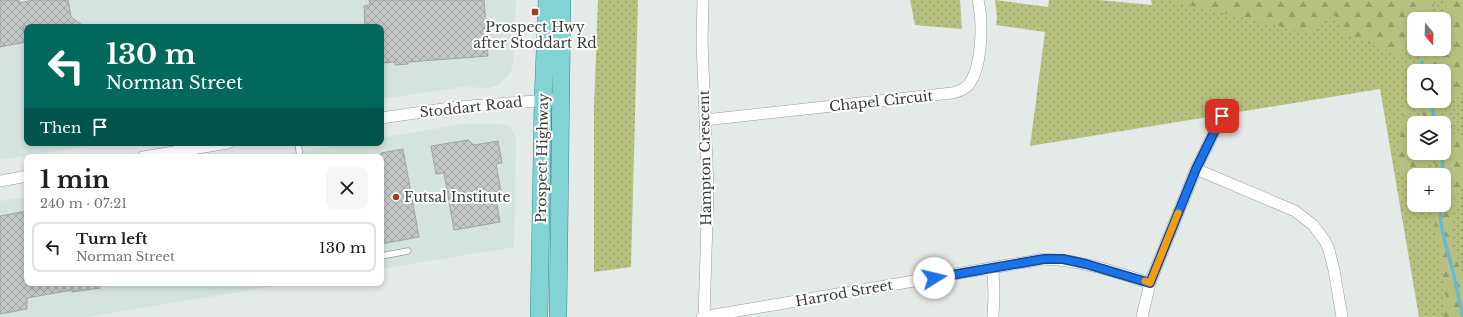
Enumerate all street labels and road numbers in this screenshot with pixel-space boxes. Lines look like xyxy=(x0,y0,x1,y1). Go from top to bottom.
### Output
street label: Chapel Circuit xyxy=(828,87,934,115)
street label: Hampton Crescent xyxy=(695,89,715,226)
street label: Stoddart Road xyxy=(419,93,524,121)
street label: Prospect Highway xyxy=(532,93,552,223)
street label: Harrod Street xyxy=(794,275,895,310)

